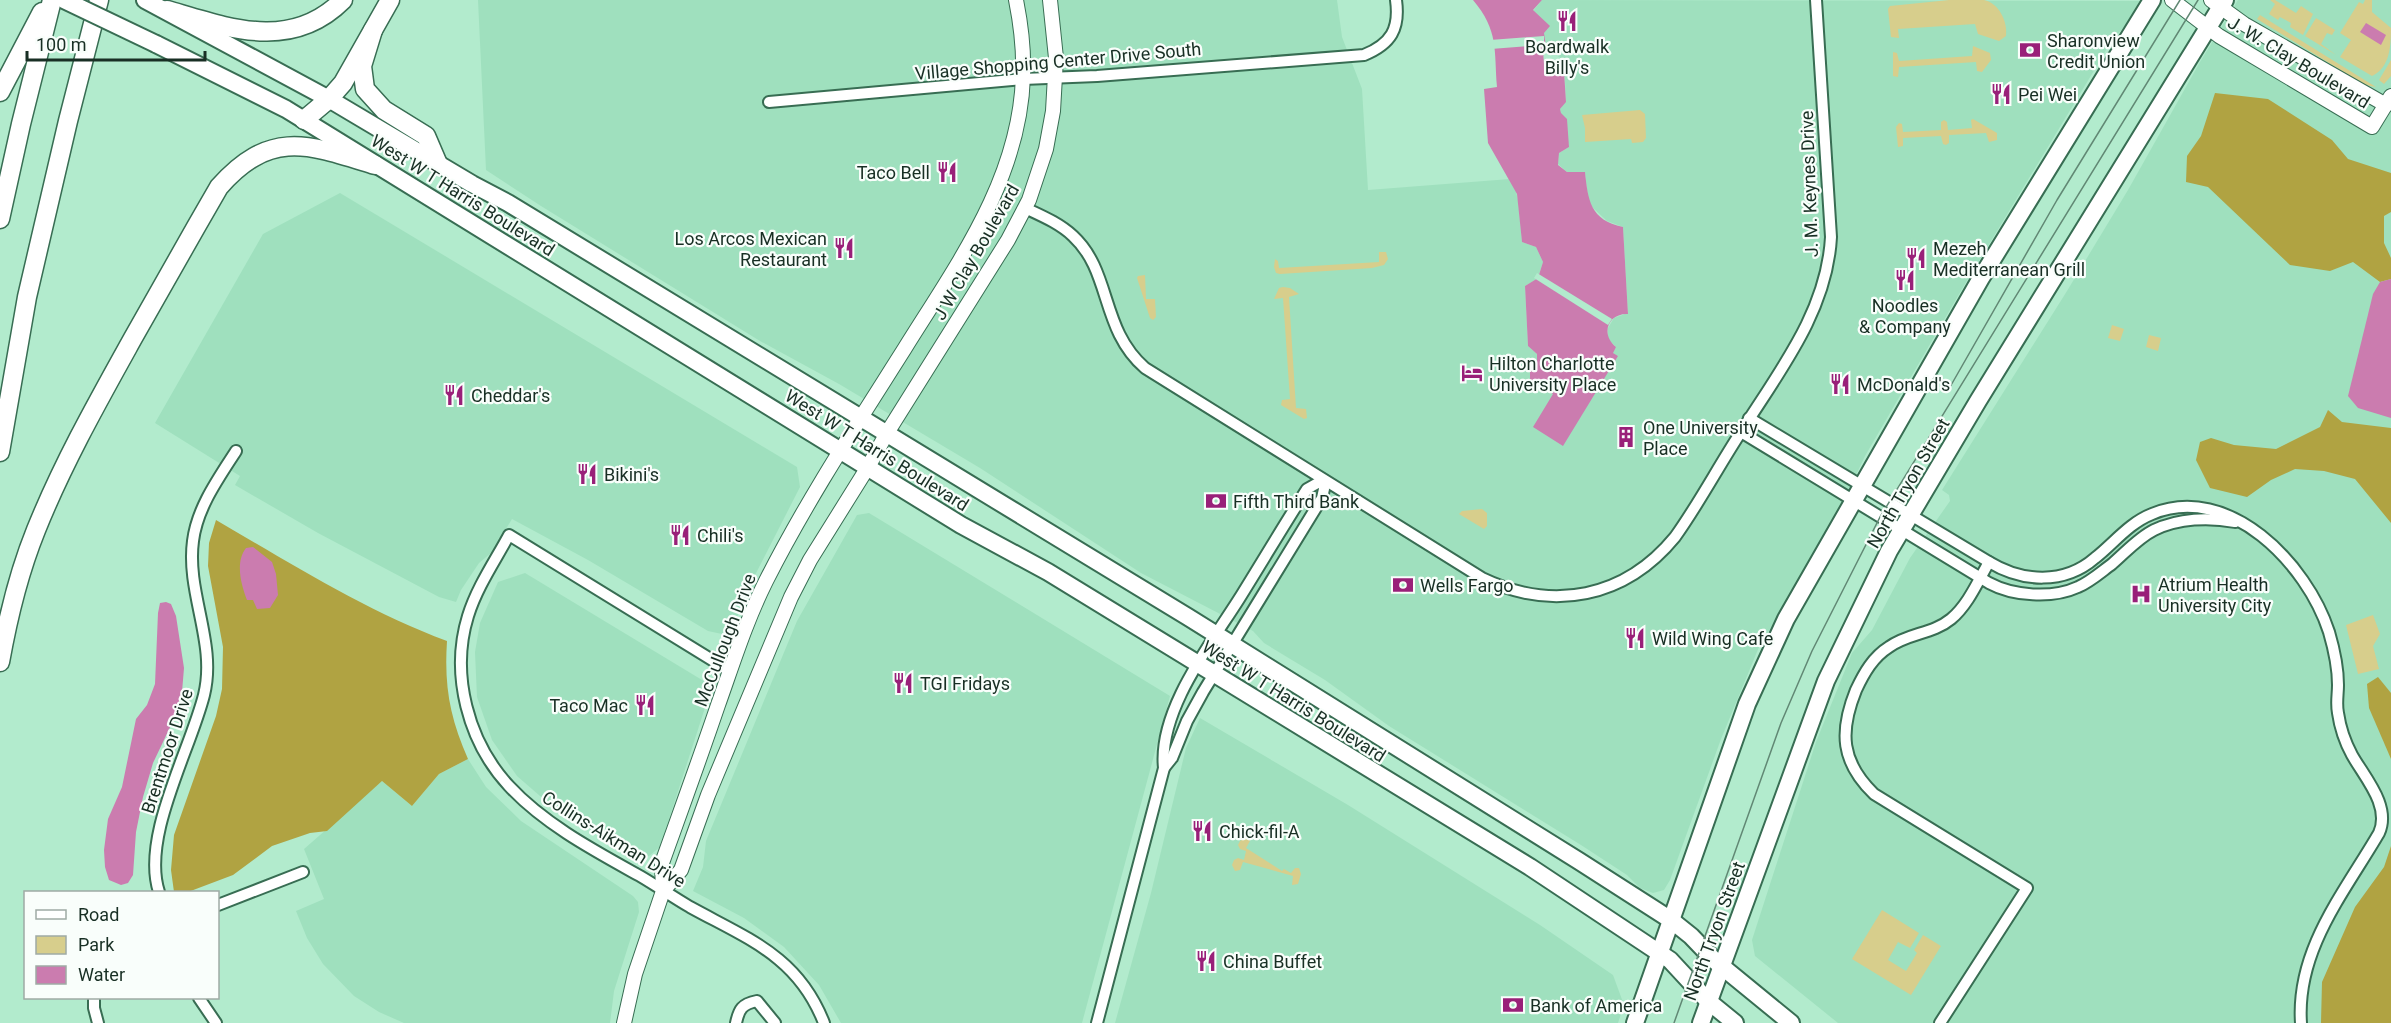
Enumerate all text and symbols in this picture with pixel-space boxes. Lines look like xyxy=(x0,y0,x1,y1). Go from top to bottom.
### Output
restaurant icon: Boardwalk Billy's xyxy=(1555,9,1579,33)
street label: J. W. Clay Boulevard xyxy=(2224,11,2374,113)
scale bar xyxy=(27,24,206,62)
place label: Sharonview Credit Union xyxy=(2047,30,2145,72)
text: 100 m xyxy=(36,34,87,55)
place label: Boardwalk Billy's xyxy=(1525,36,1610,78)
street label: Village Shopping Center Drive South xyxy=(914,38,1202,84)
bank icon: Sharonview Credit Union xyxy=(2018,38,2042,62)
restaurant icon: Pei Wei xyxy=(1989,82,2013,106)
place label: Pei Wei xyxy=(2018,84,2077,105)
street label: J. M. Keynes Drive xyxy=(1796,110,1822,258)
street label: West W T Harris Boulevard xyxy=(367,130,559,260)
restaurant icon: Taco Bell xyxy=(935,160,959,184)
place label: Taco Bell xyxy=(857,162,930,183)
street label: J W Clay Boulevard xyxy=(929,180,1023,324)
place label: Los Arcos Mexican Restaurant xyxy=(674,228,827,270)
restaurant icon: Los Arcos Mexican Restaurant xyxy=(832,236,856,260)
place label: Mezeh Mediterranean Grill xyxy=(1933,238,2085,280)
restaurant icon: Mezeh Mediterranean Grill xyxy=(1904,246,1928,270)
restaurant icon: Noodles & Company xyxy=(1893,268,1917,292)
place label: Noodles & Company xyxy=(1859,295,1951,337)
place label: Hilton Charlotte University Place xyxy=(1489,353,1616,395)
hotel icon: Hilton Charlotte University Place xyxy=(1460,361,1484,385)
restaurant icon: McDonald's xyxy=(1828,372,1852,396)
place label: McDonald's xyxy=(1857,374,1950,395)
restaurant icon: Cheddar's xyxy=(442,383,466,407)
place label: Cheddar's xyxy=(471,385,550,406)
street label: West W T Harris Boulevard xyxy=(781,385,973,515)
street label: North Tryon Street xyxy=(1862,414,1954,552)
place label: One University Place xyxy=(1643,417,1758,459)
building icon: One University Place xyxy=(1614,425,1638,449)
restaurant icon: Bikini's xyxy=(575,462,599,486)
place label: Bikini's xyxy=(604,464,659,485)
bank icon: Fifth Third Bank xyxy=(1204,489,1228,513)
place label: Fifth Third Bank xyxy=(1233,491,1360,512)
restaurant icon: Chili's xyxy=(668,523,692,547)
place label: Chili's xyxy=(697,525,744,546)
street label: McCullough Drive xyxy=(690,571,760,709)
bank icon: Wells Fargo xyxy=(1391,573,1415,597)
place label: Atrium Health University City xyxy=(2158,574,2272,616)
place label: Wells Fargo xyxy=(1420,575,1514,596)
hospital icon: Atrium Health University City xyxy=(2129,582,2153,606)
restaurant icon: Wild Wing Cafe xyxy=(1623,626,1647,650)
place label: Wild Wing Cafe xyxy=(1652,628,1773,649)
street label: West W T Harris Boulevard xyxy=(1198,636,1390,766)
restaurant icon: TGI Fridays xyxy=(891,671,915,695)
place label: TGI Fridays xyxy=(920,673,1010,694)
street label: Brentmoor Drive xyxy=(137,686,197,816)
restaurant icon: Taco Mac xyxy=(633,693,657,717)
place label: Taco Mac xyxy=(549,695,628,716)
street label: Collins-Aikman Drive xyxy=(538,786,690,892)
restaurant icon: Chick-fil-A xyxy=(1190,819,1214,843)
place label: Chick-fil-A xyxy=(1219,821,1300,842)
street label: North Tryon Street xyxy=(1679,859,1749,1003)
legend xyxy=(24,891,219,999)
text: Road xyxy=(78,904,119,925)
text: Park xyxy=(78,934,115,955)
restaurant icon: China Buffet xyxy=(1194,949,1218,973)
place label: China Buffet xyxy=(1223,951,1322,972)
text: Water xyxy=(78,964,125,985)
bank icon: Bank of America xyxy=(1501,993,1525,1017)
place label: Bank of America xyxy=(1530,995,1662,1016)

